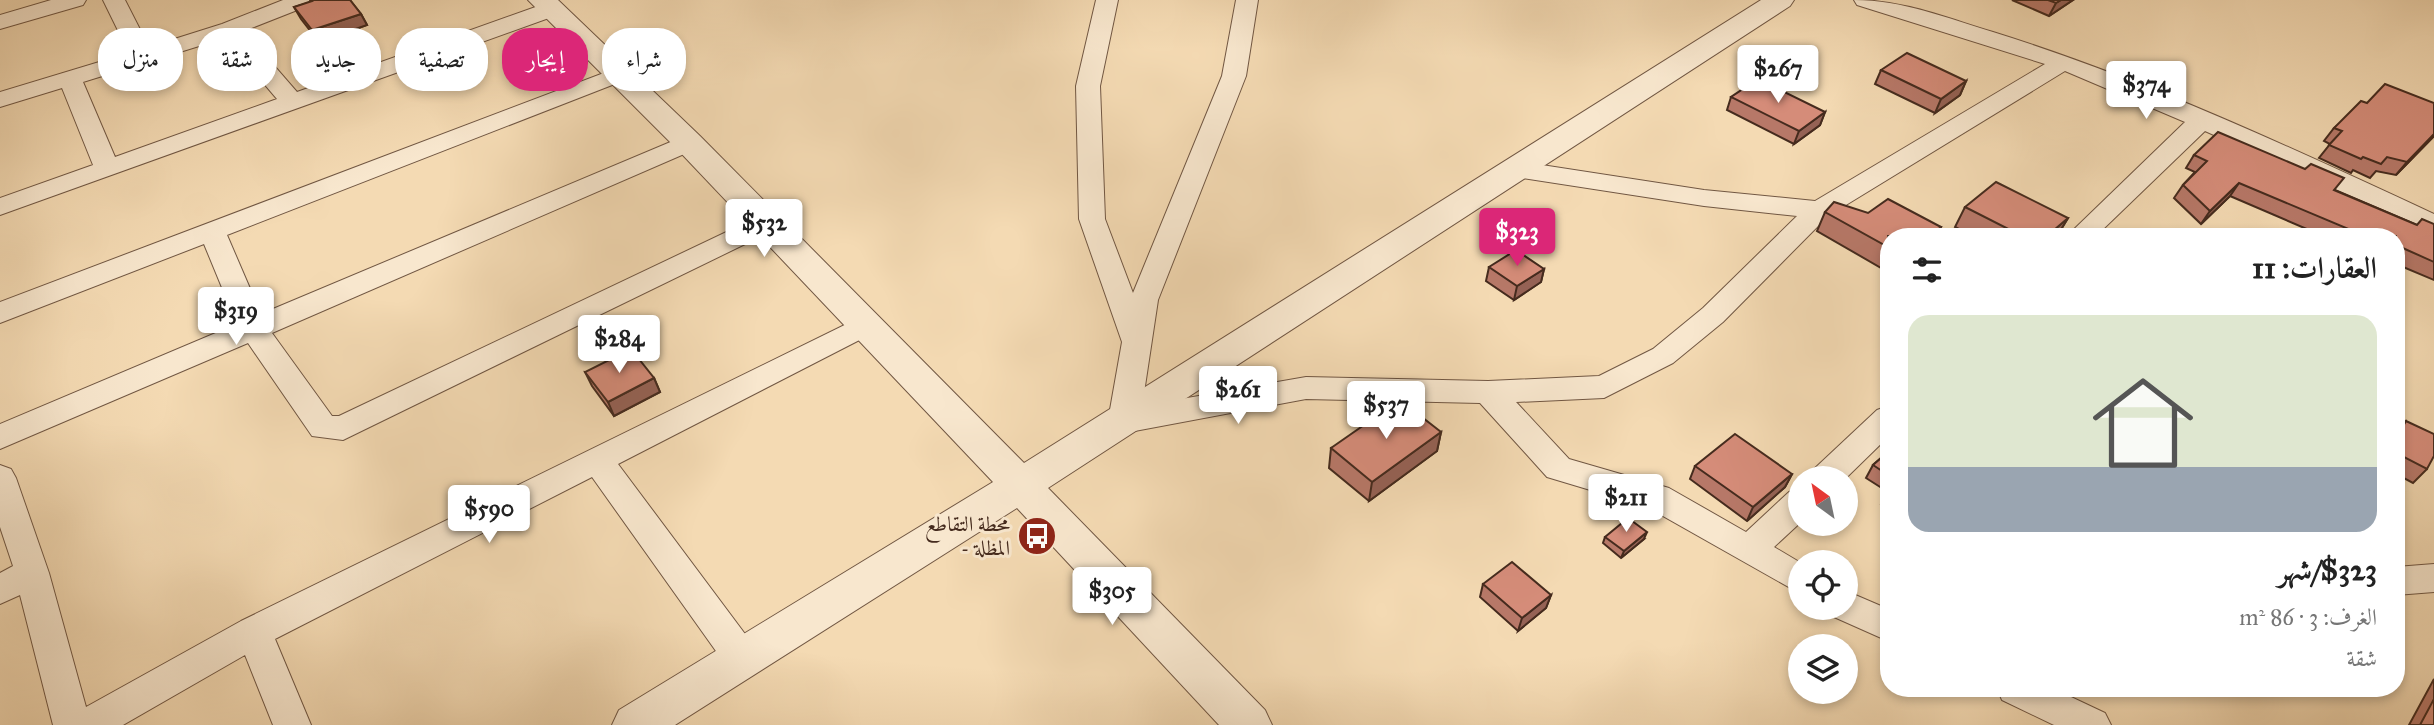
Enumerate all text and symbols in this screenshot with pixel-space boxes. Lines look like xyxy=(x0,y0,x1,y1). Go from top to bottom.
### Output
chip: منزل xyxy=(98,28,183,91)
chip: شقة xyxy=(197,28,277,91)
chip: جديد xyxy=(291,28,381,91)
chip: تصفية xyxy=(395,28,488,91)
chip: إيجار xyxy=(502,28,588,91)
chip: شراء xyxy=(602,28,686,91)
pin: $267 xyxy=(1737,46,1819,105)
text: $267 xyxy=(1753,54,1803,82)
pin: $374 xyxy=(2105,61,2187,121)
text: $374 xyxy=(2122,70,2170,98)
pin: $532 xyxy=(723,200,805,259)
text: $532 xyxy=(741,208,787,236)
pin: $323 xyxy=(1476,208,1558,268)
text: $323 xyxy=(1495,217,1539,245)
text: العقارات: 11 xyxy=(2252,250,2377,286)
icon: filters xyxy=(1908,251,1946,289)
pin: $319 xyxy=(195,288,277,347)
text: $319 xyxy=(214,296,258,324)
pin: $284 xyxy=(578,316,660,375)
text: $284 xyxy=(594,324,644,352)
icon: home xyxy=(2080,360,2206,486)
pin: $261 xyxy=(1197,366,1279,426)
text: $261 xyxy=(1215,375,1261,403)
pin: $537 xyxy=(1345,382,1427,441)
text: $537 xyxy=(1363,390,1409,418)
north arrow xyxy=(1788,466,1858,536)
map controls xyxy=(1788,466,1858,704)
pin: $211 xyxy=(1585,475,1667,534)
text: $211 xyxy=(1604,483,1648,511)
pin: $590 xyxy=(448,486,530,545)
text: $590 xyxy=(464,494,514,522)
place label: محطة التقاطع - المظلة xyxy=(925,511,1010,561)
bus stop icon: محطة التقاطع - المظلة xyxy=(1016,515,1058,557)
button: locate xyxy=(1788,550,1858,620)
text: $323/شهر xyxy=(2278,552,2377,588)
pin: $305 xyxy=(1071,568,1153,627)
text: $305 xyxy=(1088,576,1136,604)
text: الغرف: 3 · 86 m² xyxy=(2239,603,2377,631)
button: layers xyxy=(1788,634,1858,704)
text: شقة xyxy=(2347,644,2377,672)

